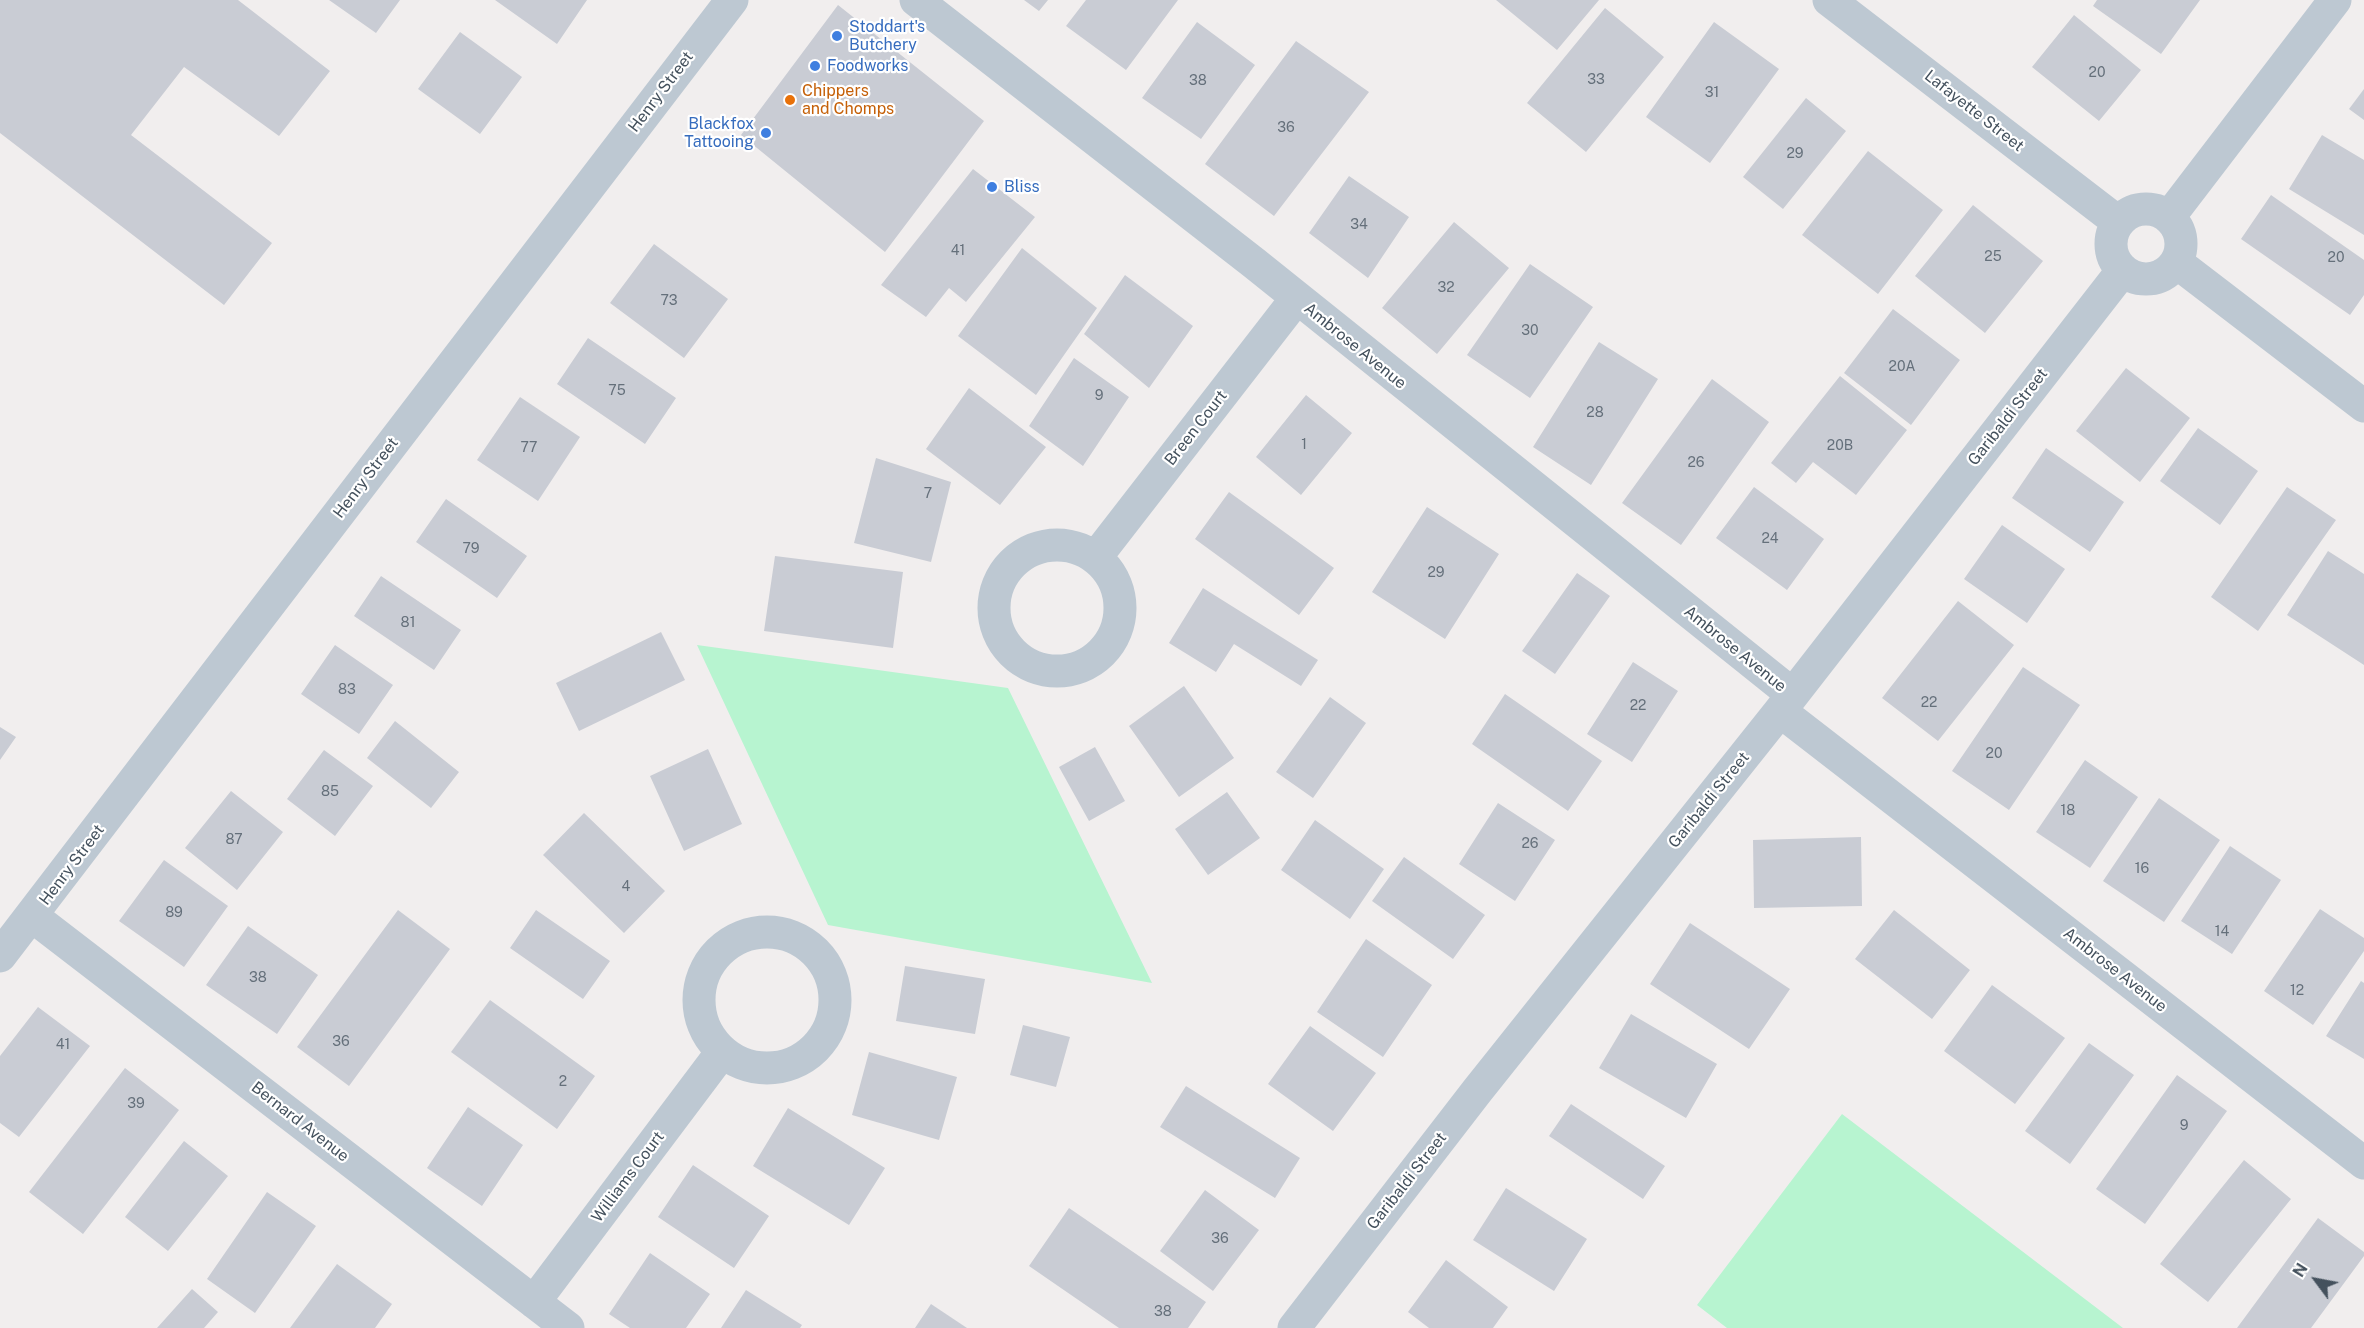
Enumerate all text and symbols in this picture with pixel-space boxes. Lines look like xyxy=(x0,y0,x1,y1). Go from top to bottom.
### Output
place label: Stoddart's Butchery xyxy=(849,17,925,55)
marker: Stoddart's Butchery xyxy=(830,29,844,43)
street label: Henry Street xyxy=(624,48,698,136)
place label: Foodworks xyxy=(827,56,908,76)
marker: Foodworks xyxy=(808,59,822,73)
house number: 20 xyxy=(2089,65,2105,81)
street label: Lafayette Street xyxy=(1921,66,2027,156)
house number: 33 xyxy=(1587,72,1605,88)
house number: 38 xyxy=(1189,73,1207,89)
place label: Chippers and Chomps xyxy=(802,81,894,119)
house number: 31 xyxy=(1705,85,1719,101)
marker: Chippers and Chomps xyxy=(783,93,797,107)
place label: Blackfox Tattooing xyxy=(684,114,754,152)
house number: 36 xyxy=(1277,120,1295,136)
marker: Blackfox Tattooing xyxy=(759,126,773,140)
house number: 29 xyxy=(1786,146,1804,162)
place label: Bliss xyxy=(1004,177,1040,197)
marker: Bliss xyxy=(985,180,999,194)
house number: 34 xyxy=(1350,217,1368,233)
house number: 41 xyxy=(951,243,965,259)
house number: 25 xyxy=(1984,249,2002,265)
house number: 20 xyxy=(2328,250,2344,266)
house number: 32 xyxy=(1437,280,1455,296)
house number: 73 xyxy=(661,293,677,309)
street label: Ambrose Avenue xyxy=(1300,299,1410,393)
house number: 30 xyxy=(1521,323,1539,339)
house number: 20A xyxy=(1889,359,1915,375)
street label: Garibaldi Street xyxy=(1964,365,2052,469)
house number: 75 xyxy=(608,383,626,399)
street label: Breen Court xyxy=(1161,387,1231,469)
house number: 9 xyxy=(1095,388,1103,404)
house number: 28 xyxy=(1586,405,1604,421)
street label: Henry Street xyxy=(329,434,403,522)
house number: 1 xyxy=(1301,437,1307,453)
house number: 20B xyxy=(1827,438,1853,454)
house number: 77 xyxy=(521,440,537,456)
house number: 26 xyxy=(1687,455,1705,471)
house number: 7 xyxy=(924,486,932,502)
house number: 24 xyxy=(1761,531,1779,547)
house number: 79 xyxy=(463,541,479,557)
house number: 29 xyxy=(1427,565,1445,581)
street label: Ambrose Avenue xyxy=(1680,602,1790,696)
house number: 81 xyxy=(401,615,415,631)
house number: 83 xyxy=(338,682,356,698)
house number: 22 xyxy=(1921,695,1937,711)
house number: 22 xyxy=(1630,698,1646,714)
house number: 20 xyxy=(1986,746,2002,762)
street label: Garibaldi Street xyxy=(1664,748,1754,852)
house number: 85 xyxy=(321,784,339,800)
house number: 18 xyxy=(2061,803,2075,819)
street label: Henry Street xyxy=(35,821,109,909)
house number: 87 xyxy=(225,832,243,848)
house number: 26 xyxy=(1521,836,1539,852)
house number: 16 xyxy=(2135,861,2149,877)
house number: 4 xyxy=(622,879,630,895)
house number: 89 xyxy=(165,905,183,921)
street label: Ambrose Avenue xyxy=(2059,924,2171,1016)
house number: 14 xyxy=(2215,924,2229,940)
house number: 38 xyxy=(249,970,267,986)
house number: 12 xyxy=(2290,983,2304,999)
house number: 36 xyxy=(332,1034,350,1050)
house number: 41 xyxy=(56,1037,70,1053)
house number: 2 xyxy=(559,1074,567,1090)
street label: Bernard Avenue xyxy=(247,1078,353,1166)
house number: 39 xyxy=(127,1096,145,1112)
house number: 9 xyxy=(2180,1118,2188,1134)
street label: Williams Court xyxy=(588,1128,668,1226)
street label: Garibaldi Street xyxy=(1363,1129,1451,1233)
house number: 36 xyxy=(1211,1231,1229,1247)
north arrow xyxy=(2286,1250,2346,1310)
text: N xyxy=(2289,1260,2312,1281)
house number: 38 xyxy=(1154,1304,1172,1320)

